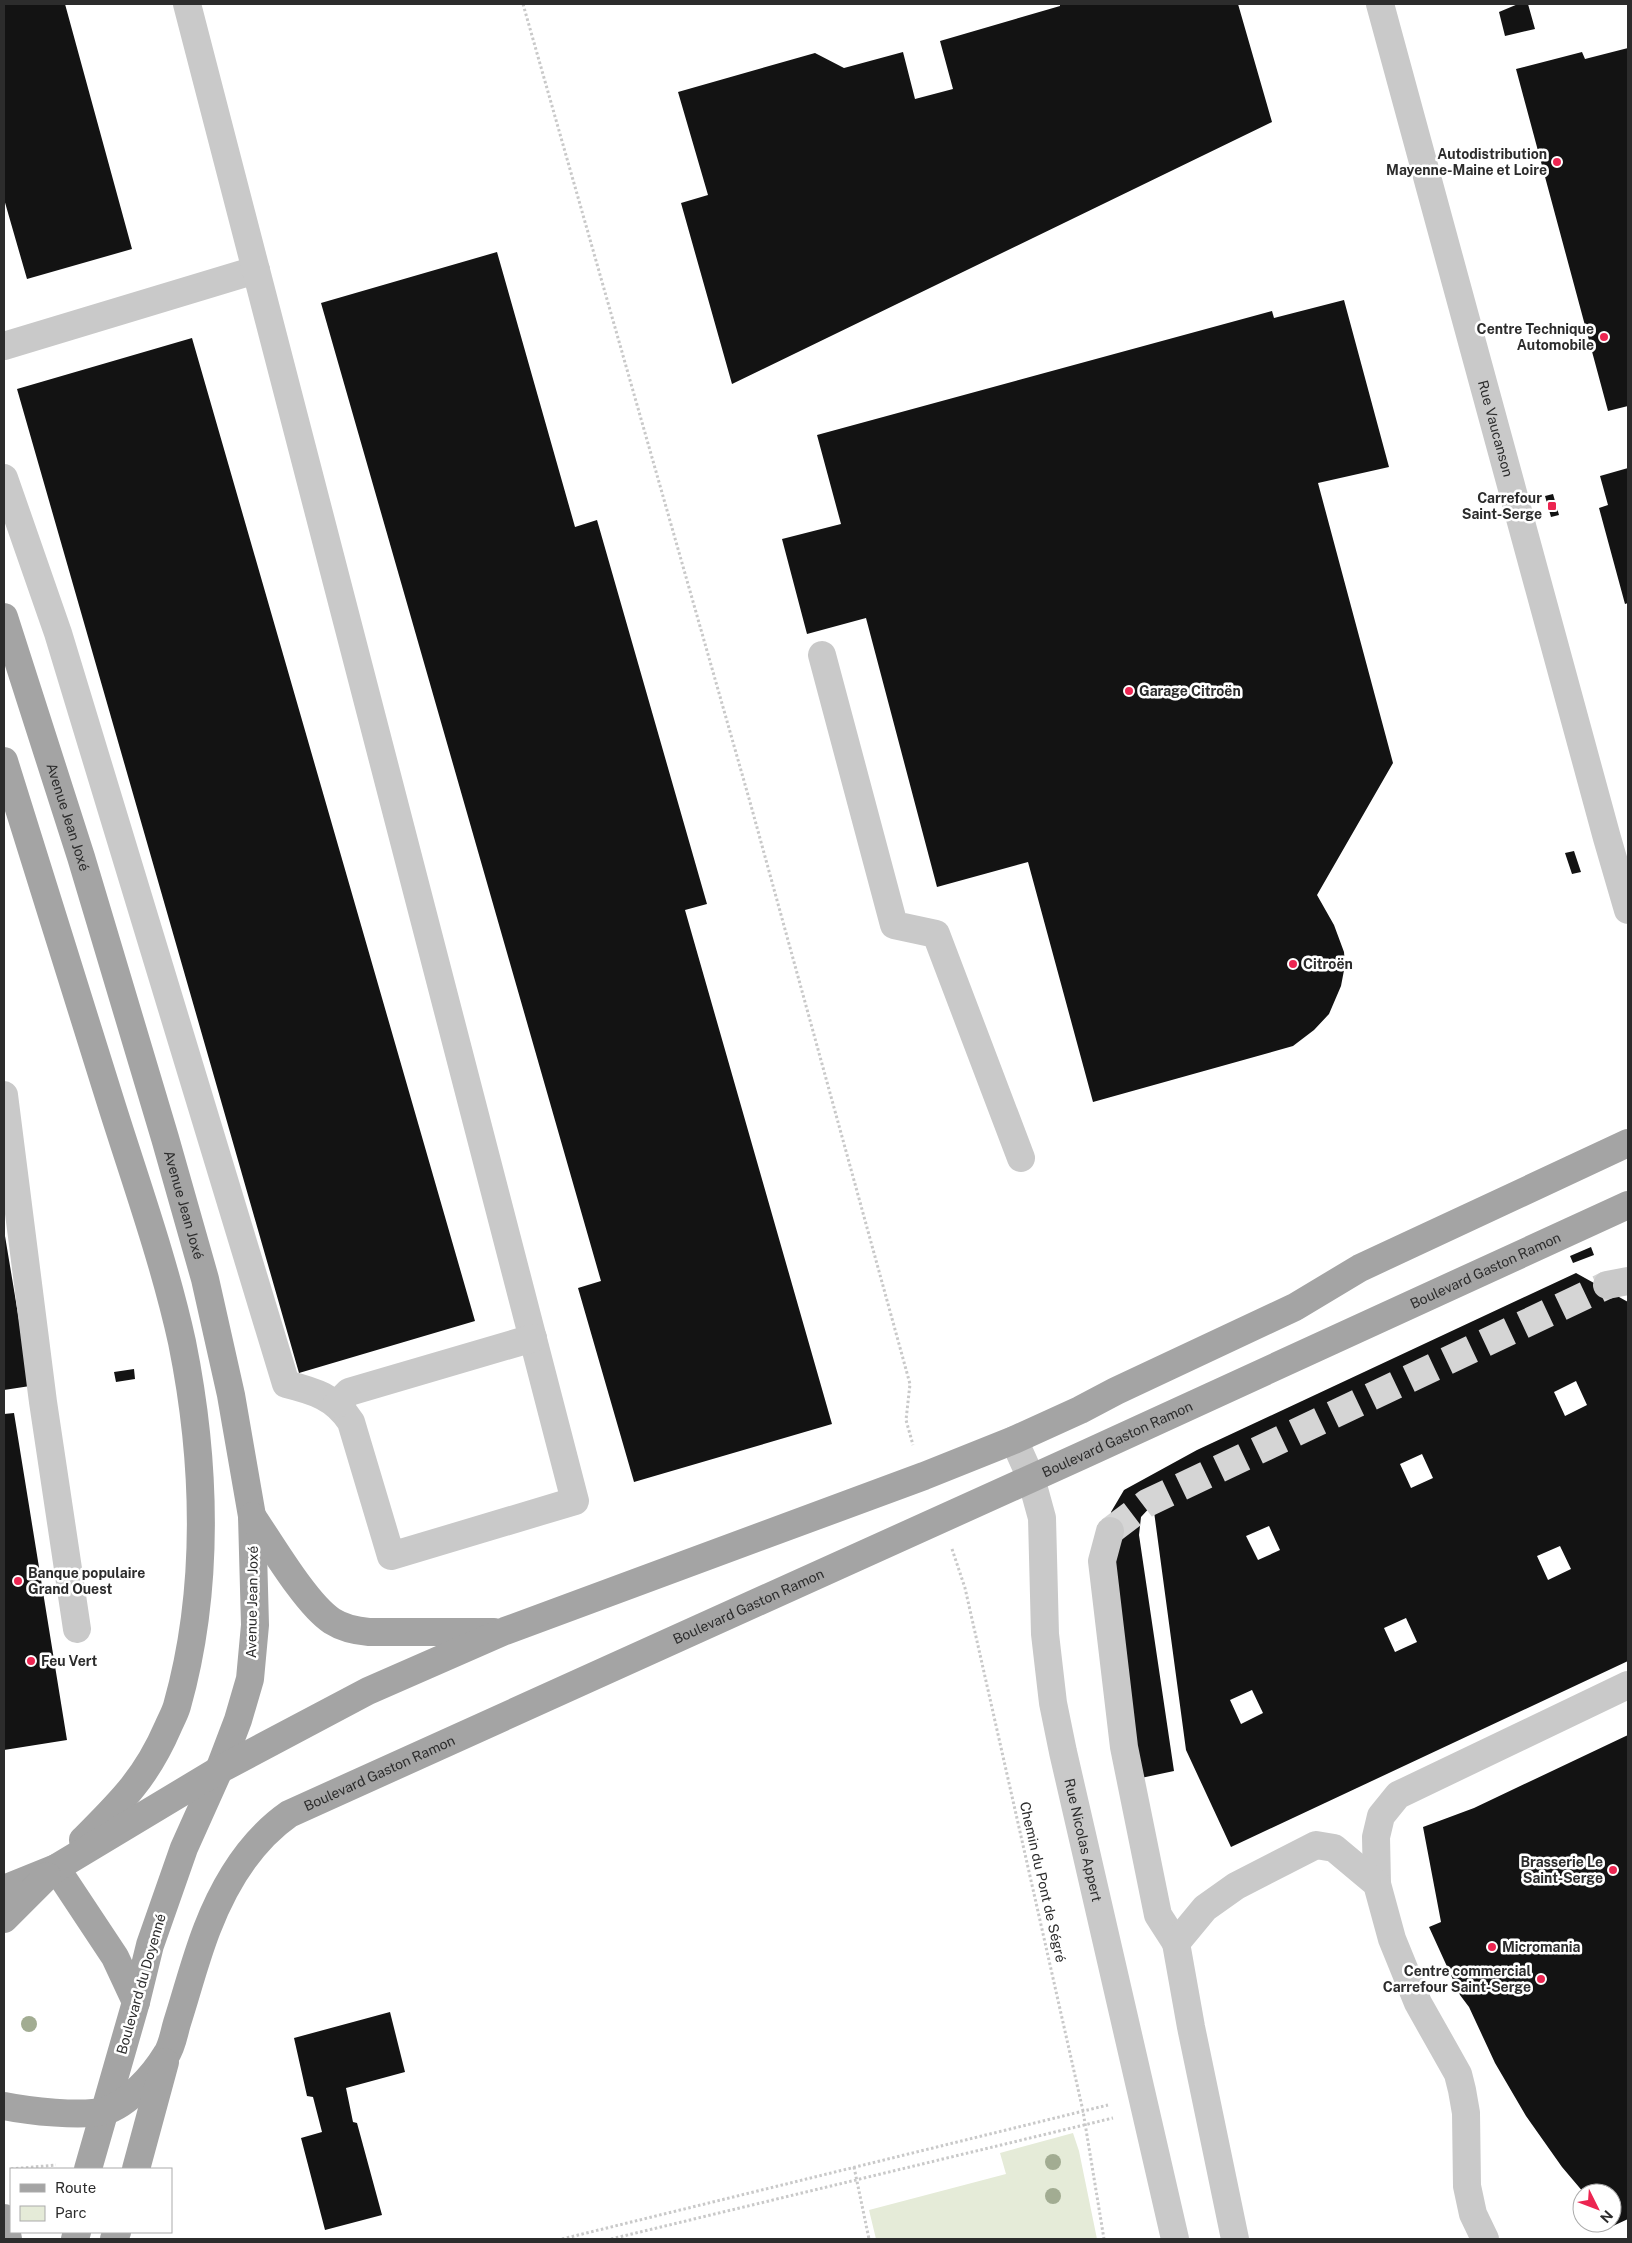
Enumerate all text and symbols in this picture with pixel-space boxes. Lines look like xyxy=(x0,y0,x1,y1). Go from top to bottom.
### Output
place label: Autodistribution Mayenne-Maine et Loire xyxy=(1386,146,1547,178)
marker: Autodistribution Mayenne-Maine et Loire xyxy=(1551,156,1563,168)
place label: Centre Technique Automobile xyxy=(1477,321,1594,353)
marker: Centre Technique Automobile xyxy=(1598,331,1610,343)
street label: Rue Vaucanson xyxy=(1475,378,1516,479)
place label: Carrefour Saint-Serge xyxy=(1462,490,1542,522)
marker: Carrefour Saint-Serge xyxy=(1546,500,1558,512)
place label: Garage Citroën xyxy=(1139,683,1241,699)
marker: Garage Citroën xyxy=(1123,685,1135,697)
street label: Avenue Jean Joxé xyxy=(43,761,93,873)
place label: Citroën xyxy=(1303,956,1353,972)
marker: Citroën xyxy=(1287,958,1299,970)
street label: Avenue Jean Joxé xyxy=(161,1149,207,1261)
street label: Boulevard Gaston Ramon xyxy=(1408,1229,1563,1312)
street label: Boulevard Gaston Ramon xyxy=(1039,1398,1195,1480)
street label: Avenue Jean Joxé xyxy=(243,1546,261,1658)
place label: Banque populaire Grand Ouest xyxy=(28,1565,145,1597)
street label: Boulevard Gaston Ramon xyxy=(670,1565,826,1647)
marker: Banque populaire Grand Ouest xyxy=(12,1575,24,1587)
place label: Feu Vert xyxy=(41,1653,97,1669)
marker: Feu Vert xyxy=(25,1655,37,1667)
street label: Boulevard Gaston Ramon xyxy=(301,1732,457,1814)
street label: Rue Nicolas Appert xyxy=(1061,1777,1105,1903)
street label: Chemin du Pont de Ségré xyxy=(1017,1800,1069,1964)
place label: Brasserie Le Saint-Serge xyxy=(1520,1854,1603,1886)
marker: Brasserie Le Saint-Serge xyxy=(1607,1864,1619,1876)
street label: Boulevard du Doyenné xyxy=(113,1912,169,2056)
place label: Micromania xyxy=(1502,1939,1580,1955)
marker: Micromania xyxy=(1486,1941,1498,1953)
place label: Centre commercial Carrefour Saint-Serge xyxy=(1383,1963,1531,1995)
marker: Centre commercial Carrefour Saint-Serge xyxy=(1535,1973,1547,1985)
legend xyxy=(10,2168,172,2233)
text: Route xyxy=(55,2179,96,2196)
north arrow xyxy=(1572,2183,1622,2233)
text: Parc xyxy=(55,2204,87,2221)
text: N xyxy=(1597,2207,1616,2226)

